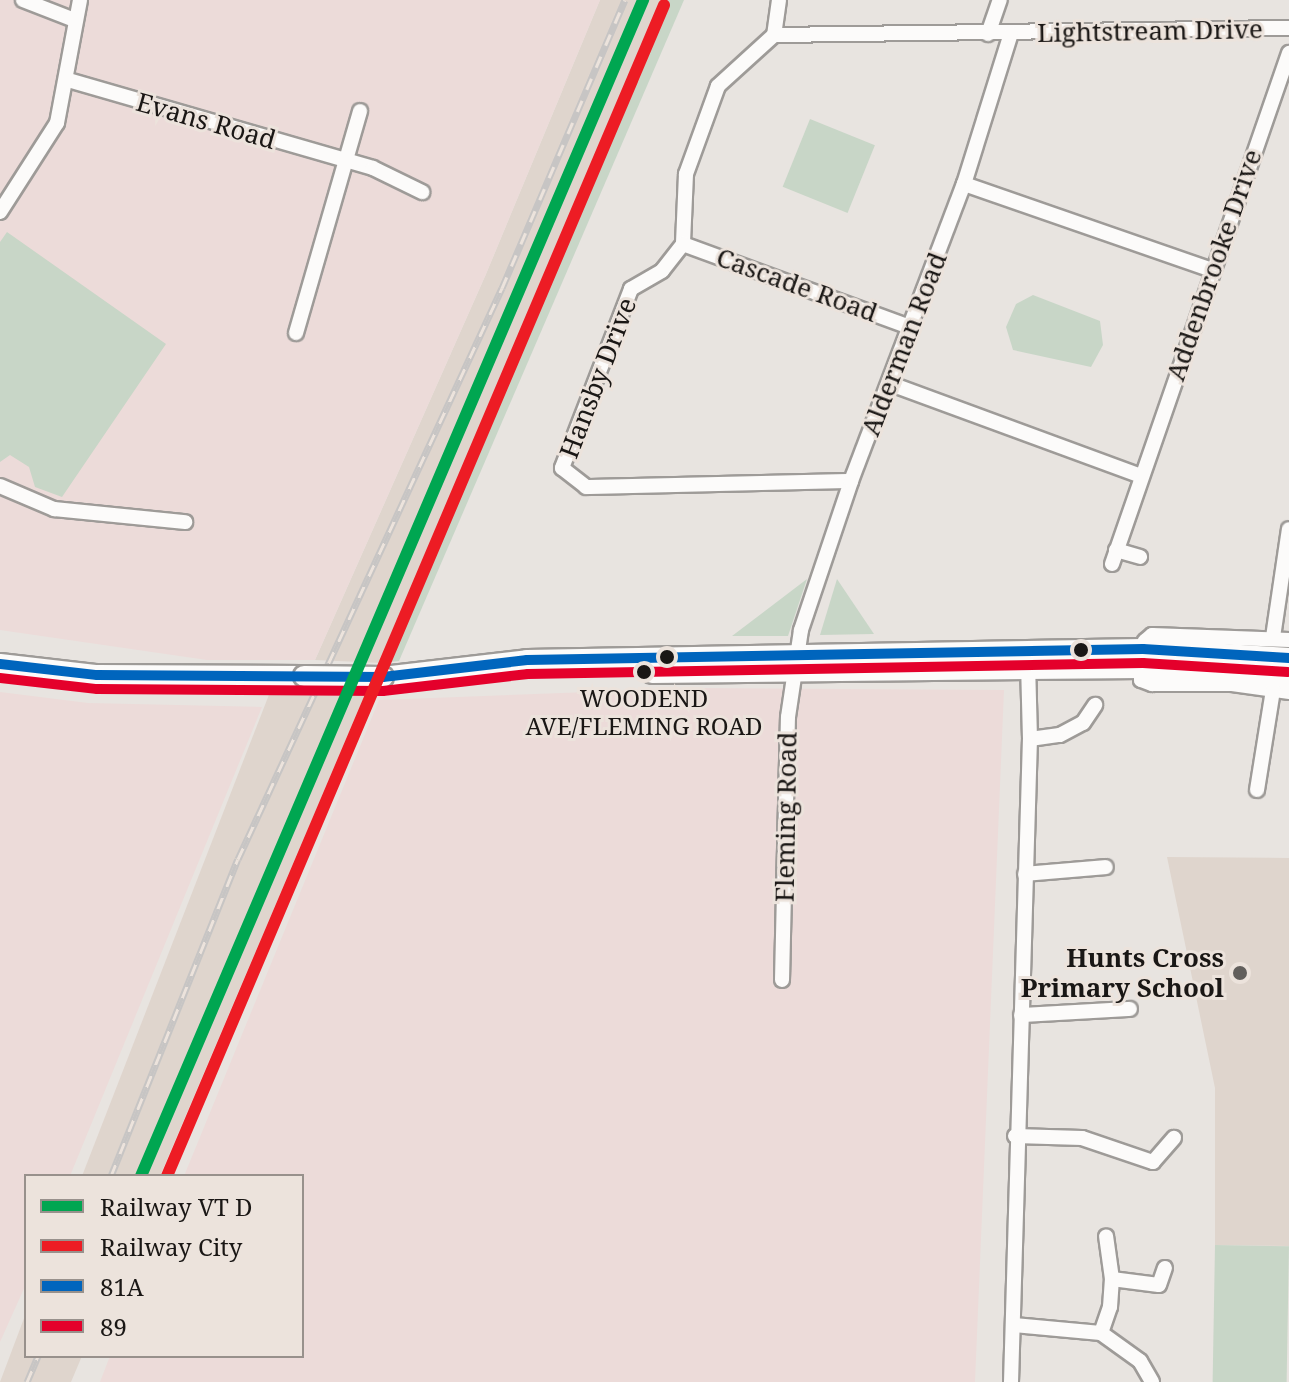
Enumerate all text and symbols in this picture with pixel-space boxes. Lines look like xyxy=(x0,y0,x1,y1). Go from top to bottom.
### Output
street label: Lightstream Drive xyxy=(1037,13,1263,49)
street label: Evans Road xyxy=(133,86,279,156)
street label: Addenbrooke Drive xyxy=(1160,145,1268,385)
street label: Cascade Road xyxy=(712,241,882,329)
street label: Alderman Road xyxy=(855,248,953,440)
street label: Hansby Drive xyxy=(553,293,643,463)
unlabelled marker xyxy=(1073,642,1089,658)
unlabelled marker xyxy=(659,649,675,665)
marker: WOODEND AVE/FLEMING ROAD xyxy=(636,664,652,680)
place label: WOODEND AVE/FLEMING ROAD xyxy=(525,684,763,740)
street label: Fleming Road xyxy=(769,732,803,902)
place label: Hunts Cross Primary School xyxy=(1021,942,1224,1004)
marker: Hunts Cross Primary School xyxy=(1231,964,1249,982)
legend xyxy=(24,1174,304,1358)
text: Railway VT D xyxy=(100,1190,253,1223)
text: Railway City xyxy=(100,1230,242,1263)
text: 81A xyxy=(100,1270,144,1303)
text: 89 xyxy=(100,1310,127,1343)

